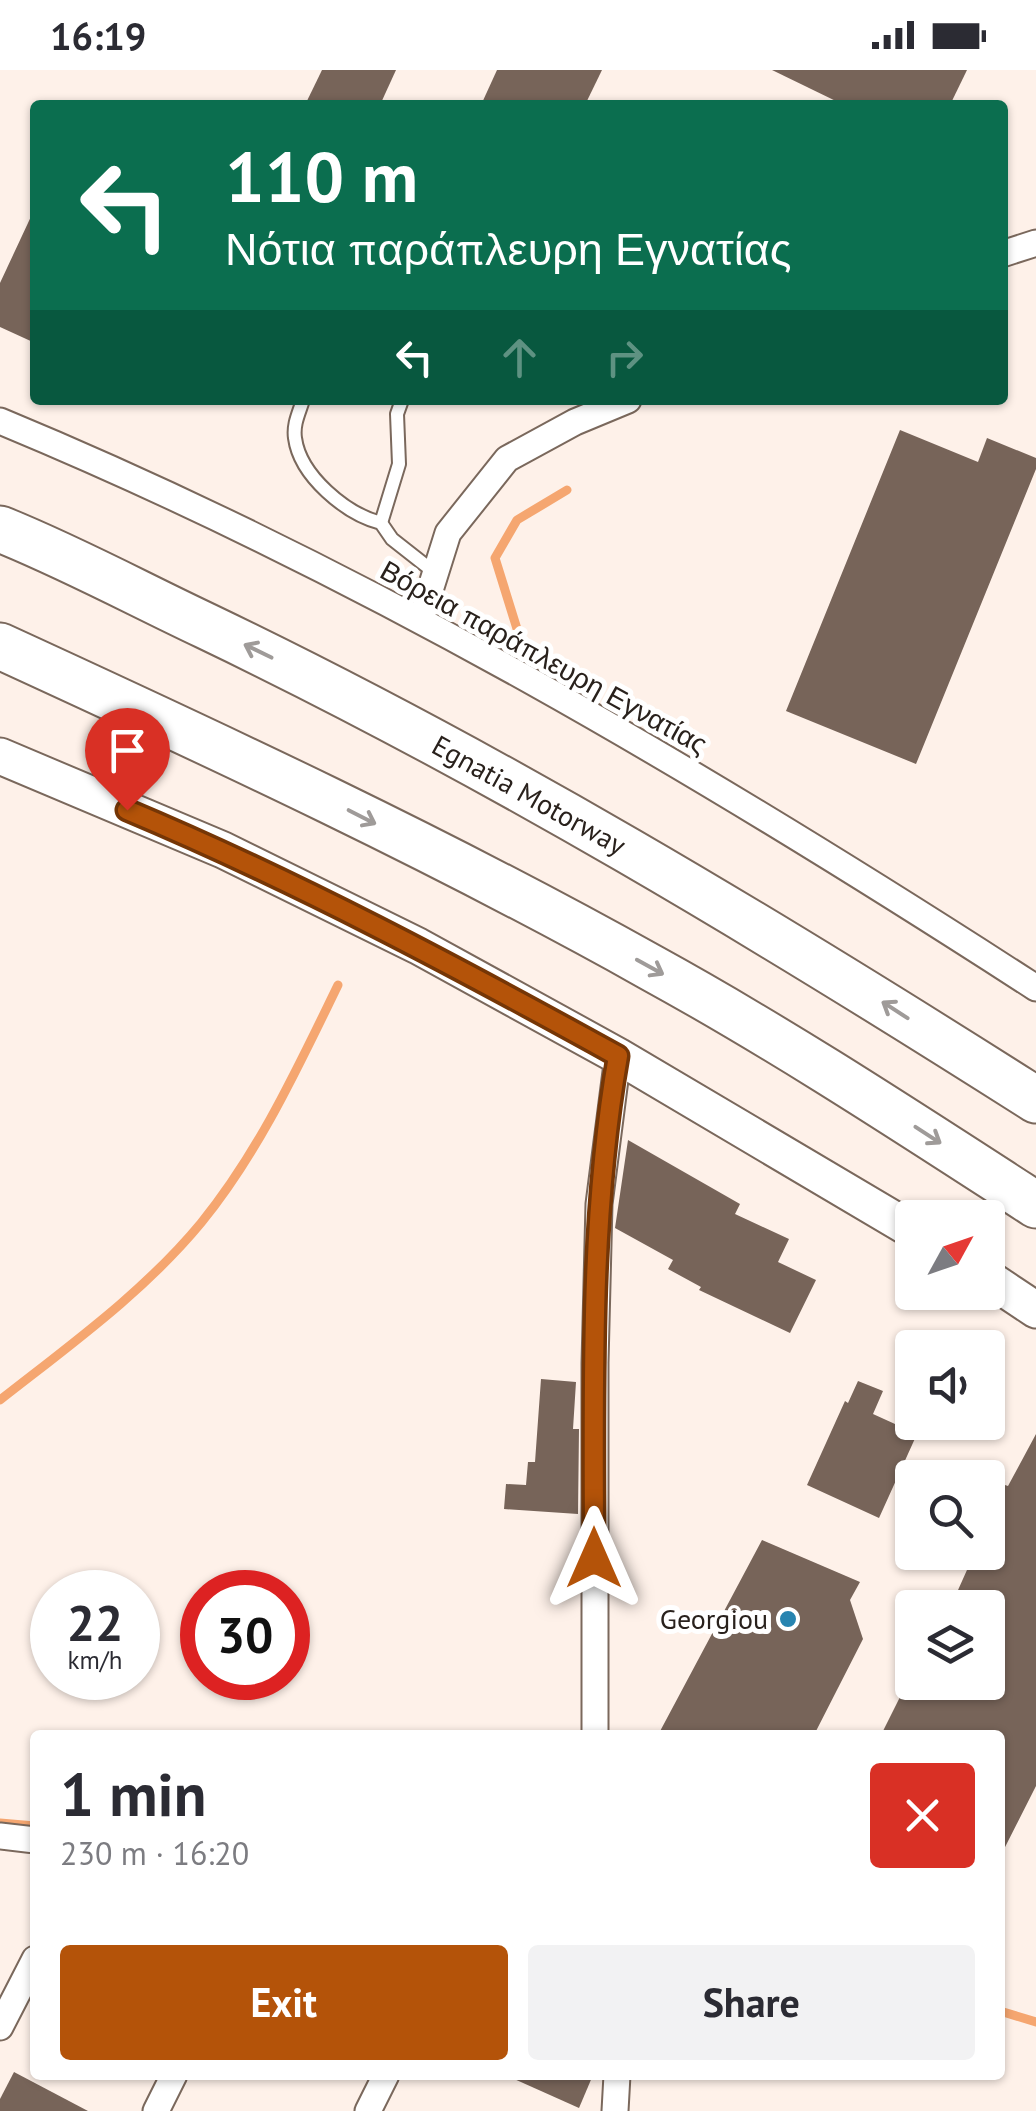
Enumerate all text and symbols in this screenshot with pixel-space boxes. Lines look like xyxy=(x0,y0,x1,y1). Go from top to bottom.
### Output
text: 16:19 xyxy=(50,11,146,60)
text: 110 m xyxy=(225,131,418,221)
icon: left xyxy=(60,140,190,270)
text: Νότια παράπλευρη Εγνατίας xyxy=(225,219,791,277)
icon: left xyxy=(387,330,442,385)
icon: ahead xyxy=(492,330,547,385)
icon: right xyxy=(597,330,652,385)
street label: Βόρεια παράπλευρη Εγνατίας xyxy=(374,551,714,762)
one-way arrow xyxy=(243,640,273,659)
pin xyxy=(85,708,170,811)
icon: arrive xyxy=(100,723,155,778)
street label: Egnatia Motorway xyxy=(426,726,633,863)
one-way arrow xyxy=(347,808,376,827)
one-way arrow xyxy=(635,957,664,977)
one-way arrow xyxy=(881,1000,910,1020)
one-way arrow xyxy=(913,1125,942,1146)
north arrow xyxy=(895,1200,1005,1310)
map controls xyxy=(895,1200,1005,1700)
button: sound xyxy=(895,1330,1005,1440)
button: search xyxy=(895,1460,1005,1570)
position arrow xyxy=(542,1506,646,1610)
speed limit sign: 30 xyxy=(180,1570,310,1700)
text: 22 xyxy=(67,1590,123,1655)
button: layers xyxy=(895,1590,1005,1700)
place label: Georgiou xyxy=(660,1600,768,1637)
marker: Georgiou xyxy=(777,1608,799,1630)
text: km/h xyxy=(68,1644,122,1676)
text: 1 min xyxy=(60,1755,206,1833)
button: close xyxy=(870,1763,975,1868)
text: 230 m · 16:20 xyxy=(60,1832,249,1874)
button: Exit xyxy=(60,1945,508,2060)
button: Share xyxy=(528,1945,975,2060)

